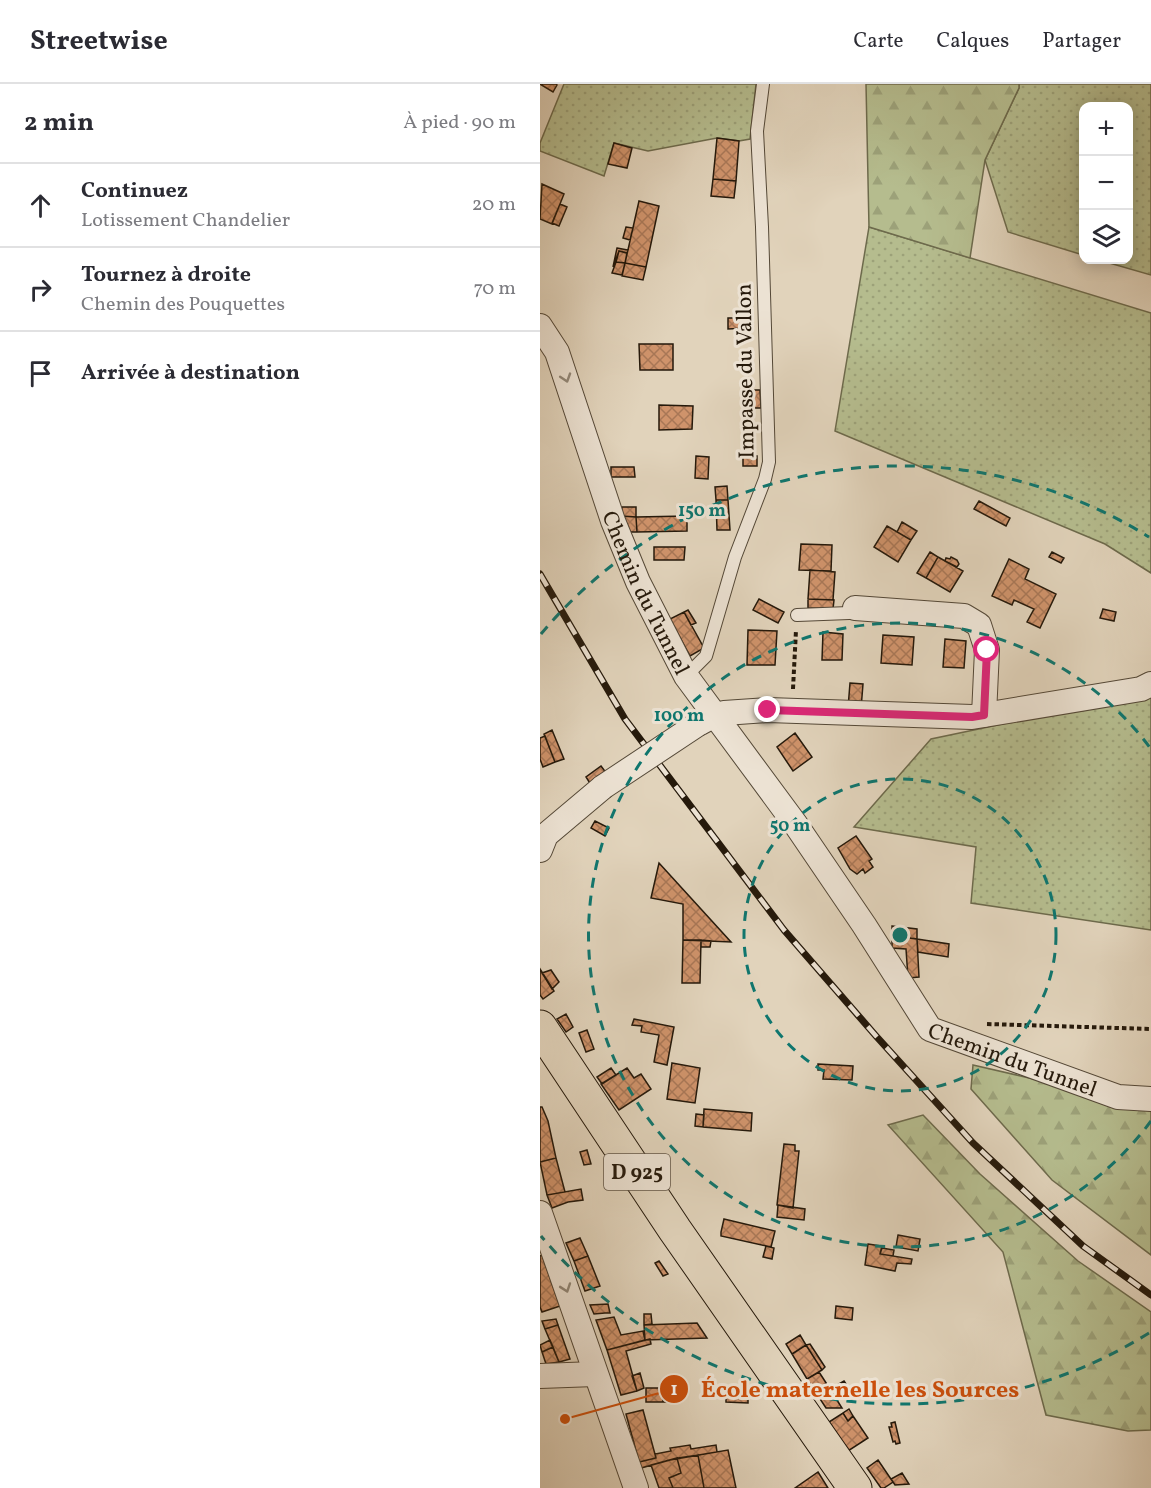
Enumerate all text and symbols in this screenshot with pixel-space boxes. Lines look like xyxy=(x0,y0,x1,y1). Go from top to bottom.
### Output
text: Streetwise xyxy=(30,22,168,61)
text: Carte xyxy=(853,27,904,56)
text: Calques xyxy=(937,27,1009,56)
text: Partager xyxy=(1042,27,1121,56)
map controls xyxy=(1079,102,1133,264)
button: + xyxy=(1079,102,1133,156)
text: 2 min xyxy=(24,105,94,141)
text: À pied · 90 m xyxy=(403,109,516,137)
button: − xyxy=(1079,156,1133,210)
text: Continuez xyxy=(81,176,188,207)
icon: ahead xyxy=(24,189,57,222)
text: 20 m xyxy=(472,191,516,219)
text: Lotissement Chandelier xyxy=(81,207,290,235)
button: layers xyxy=(1079,210,1133,264)
text: Tournez à droite xyxy=(81,260,251,291)
icon: right xyxy=(24,273,57,306)
text: 70 m xyxy=(473,275,516,303)
street label: Impasse du Vallon xyxy=(729,283,764,459)
text: Chemin des Pouquettes xyxy=(81,291,285,319)
icon: arrive xyxy=(24,357,57,390)
text: Arrivée à destination xyxy=(81,358,300,389)
one-way arrow xyxy=(558,372,571,383)
text: 150 m xyxy=(678,499,726,524)
street label: Chemin du Tunnel xyxy=(593,507,696,681)
route start xyxy=(973,636,999,662)
route end xyxy=(754,696,780,722)
text: 100 m xyxy=(654,704,704,729)
text: 50 m xyxy=(770,814,810,839)
centre of rings xyxy=(890,925,910,945)
street label: Chemin du Tunnel xyxy=(923,1017,1101,1106)
road number: D 925 xyxy=(604,1154,670,1190)
one-way arrow xyxy=(558,1282,571,1293)
callout: École maternelle les Sources xyxy=(659,1368,1031,1410)
text: École maternelle les Sources xyxy=(701,1374,1019,1408)
text: 1 xyxy=(670,1378,678,1403)

